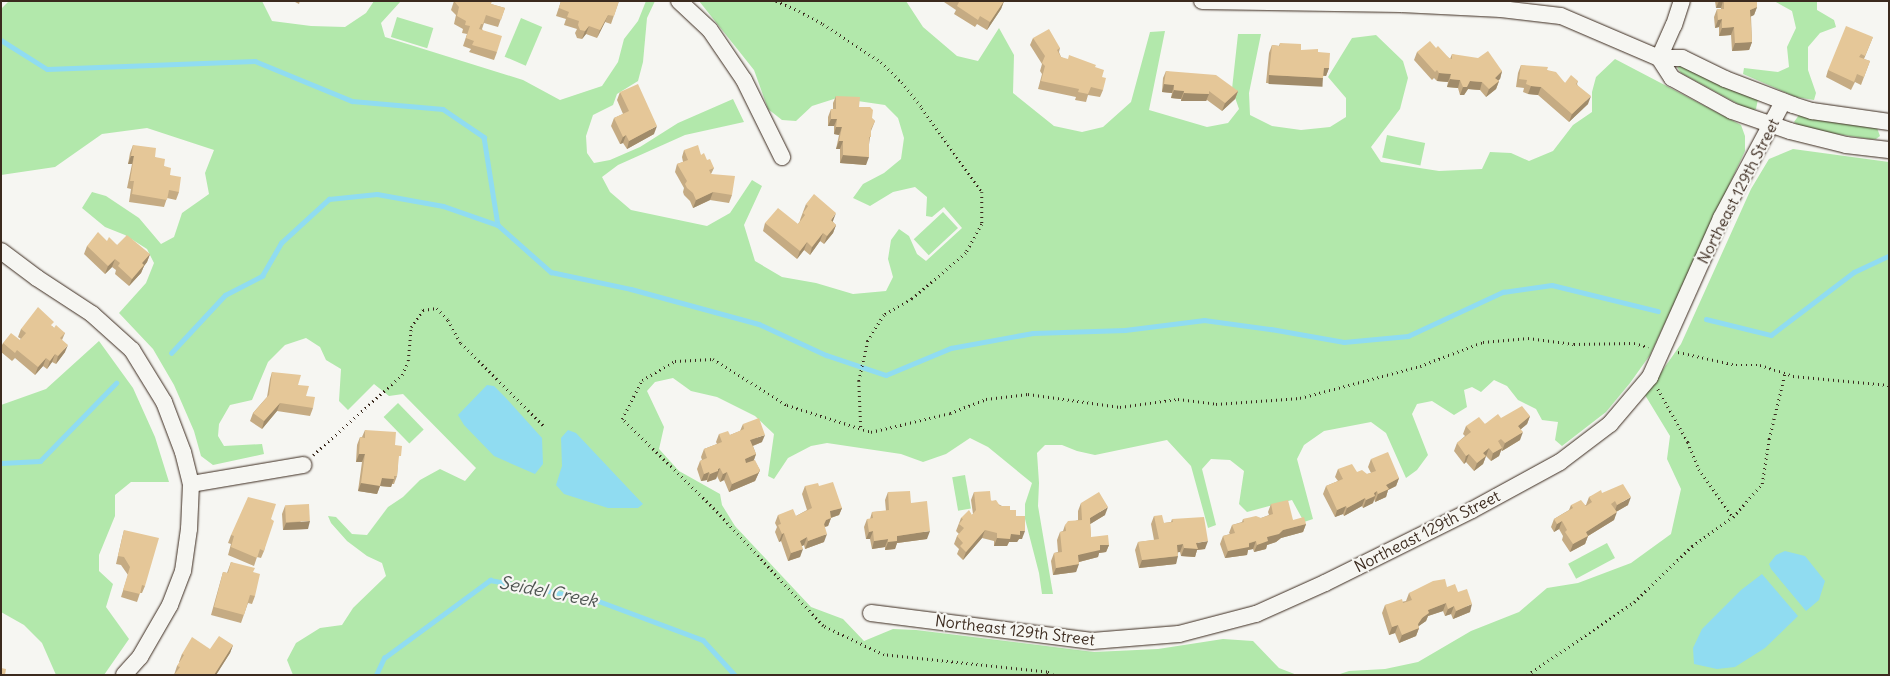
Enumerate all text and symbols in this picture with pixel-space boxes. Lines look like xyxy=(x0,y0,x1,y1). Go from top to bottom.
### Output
street label: Northeast 129th Street xyxy=(1693,115,1783,267)
street label: Northeast 129th Street xyxy=(1351,486,1503,576)
water label: Seidel Creek xyxy=(497,572,599,612)
street label: Northeast 129th Street xyxy=(934,611,1096,649)

